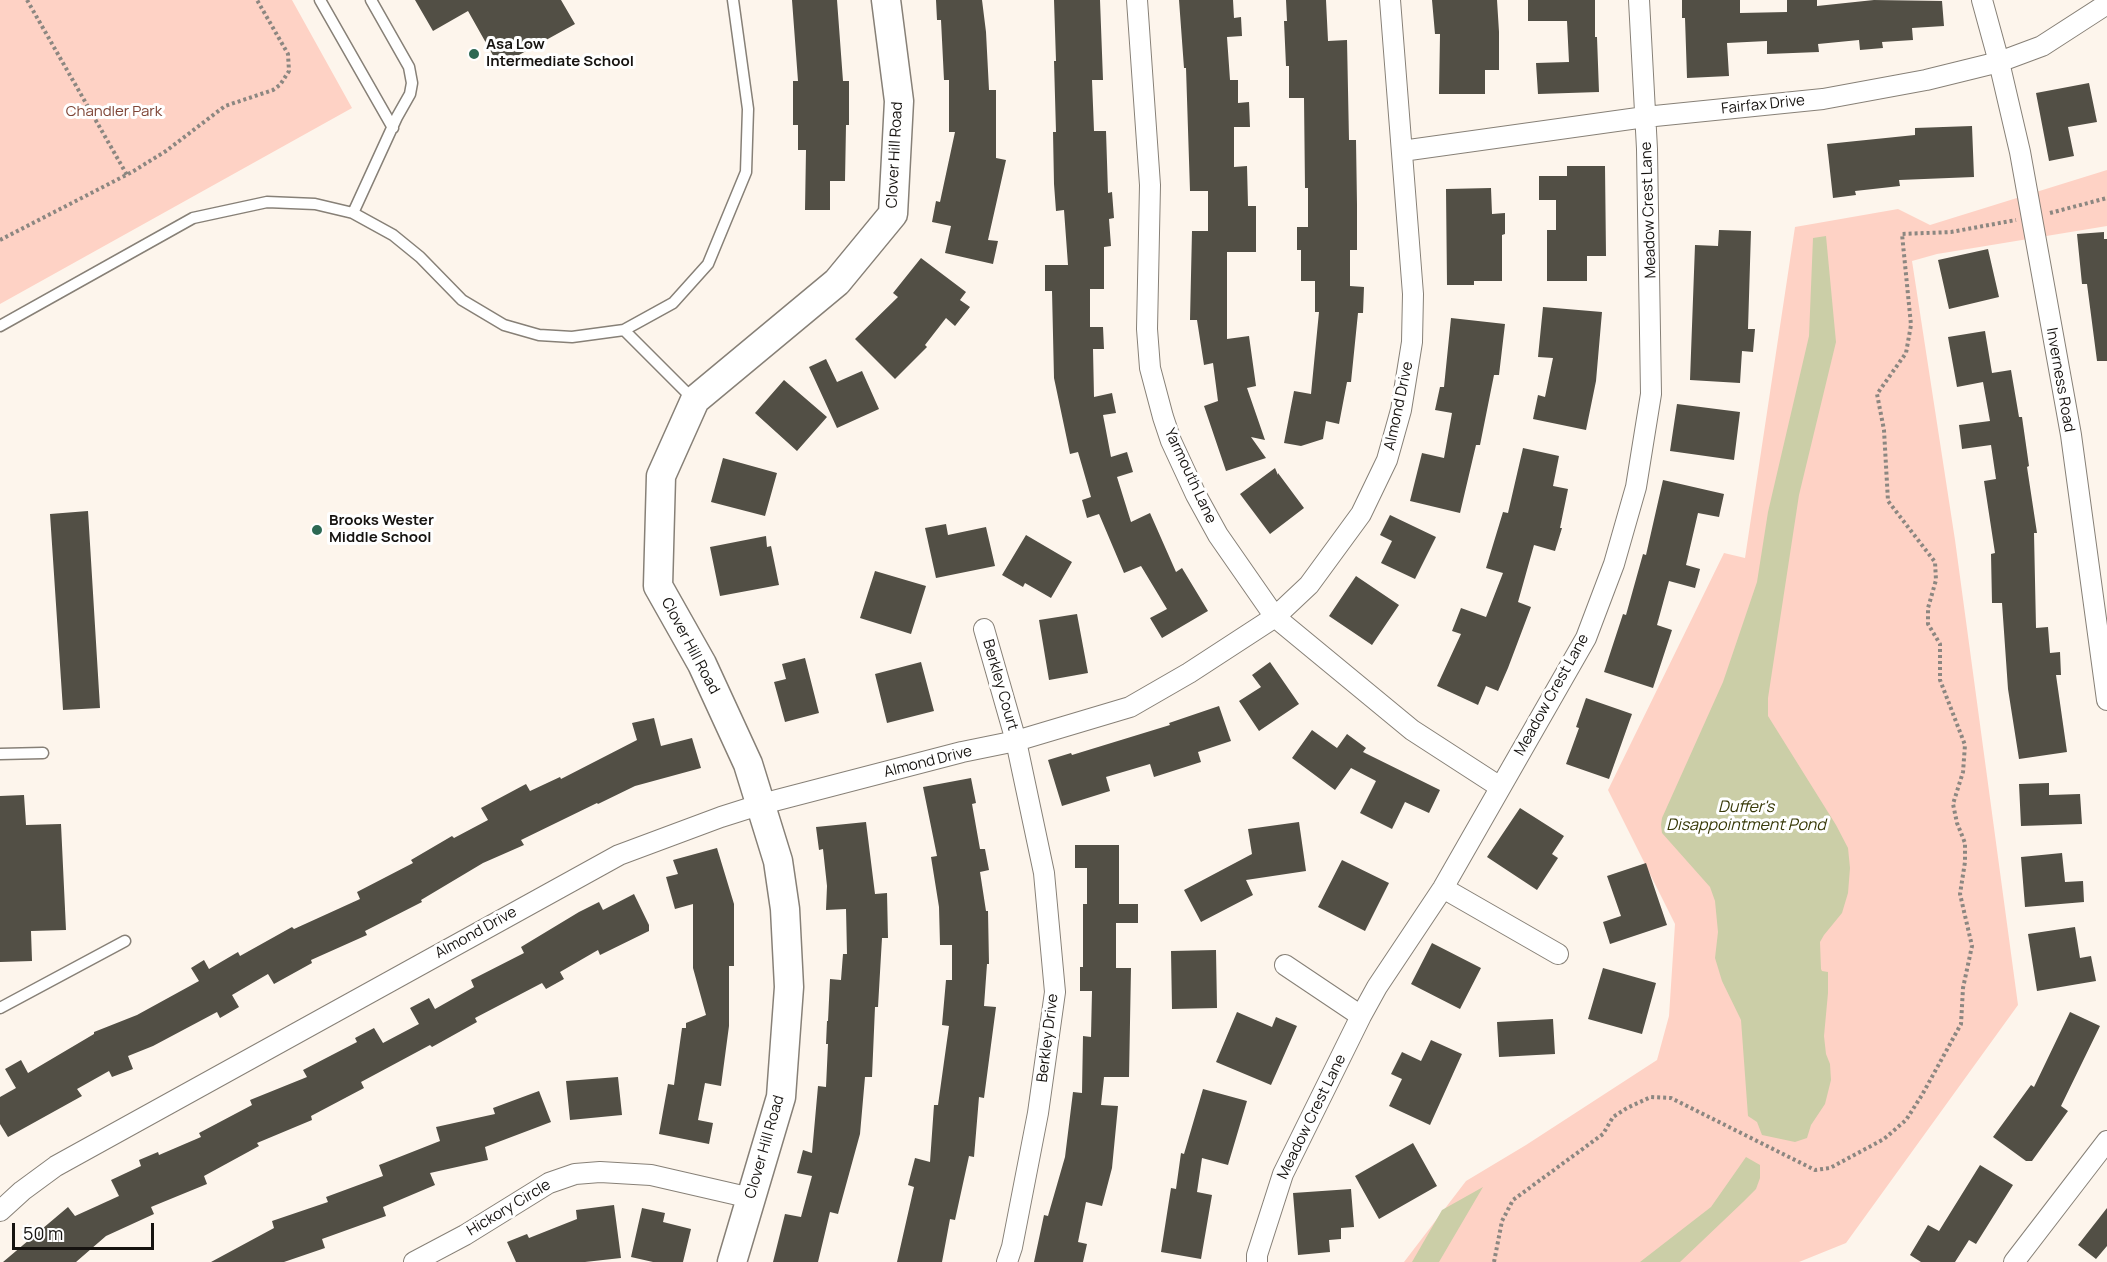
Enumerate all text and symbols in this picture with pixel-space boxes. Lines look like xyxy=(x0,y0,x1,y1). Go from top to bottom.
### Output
place label: Asa Low Intermediate School xyxy=(486,36,634,71)
marker: Asa Low Intermediate School xyxy=(467,47,481,61)
street label: Fairfax Drive xyxy=(1720,92,1806,118)
street label: Clover Hill Road xyxy=(883,101,907,209)
park label: Chandler Park xyxy=(66,103,162,121)
street label: Meadow Crest Lane xyxy=(1638,141,1660,279)
street label: Inverness Road xyxy=(2042,326,2078,434)
street label: Almond Drive xyxy=(1381,360,1417,452)
street label: Yarmouth Lane xyxy=(1160,426,1220,526)
place label: Brooks Wester Middle School xyxy=(329,512,434,547)
marker: Brooks Wester Middle School xyxy=(310,523,324,537)
street label: Clover Hill Road xyxy=(657,595,723,697)
street label: Meadow Crest Lane xyxy=(1511,631,1593,759)
street label: Berkley Court xyxy=(978,637,1022,733)
street label: Almond Drive xyxy=(882,742,974,782)
water label: Duffer's Disappointment Pond xyxy=(1666,798,1826,836)
street label: Almond Drive xyxy=(432,903,520,963)
street label: Berkley Drive xyxy=(1034,993,1062,1083)
street label: Meadow Crest Lane xyxy=(1274,1052,1350,1182)
street label: Clover Hill Road xyxy=(742,1093,788,1201)
street label: Hickory Circle xyxy=(464,1176,554,1240)
scale bar xyxy=(15,1211,158,1249)
text: 50 m xyxy=(23,1221,63,1245)

